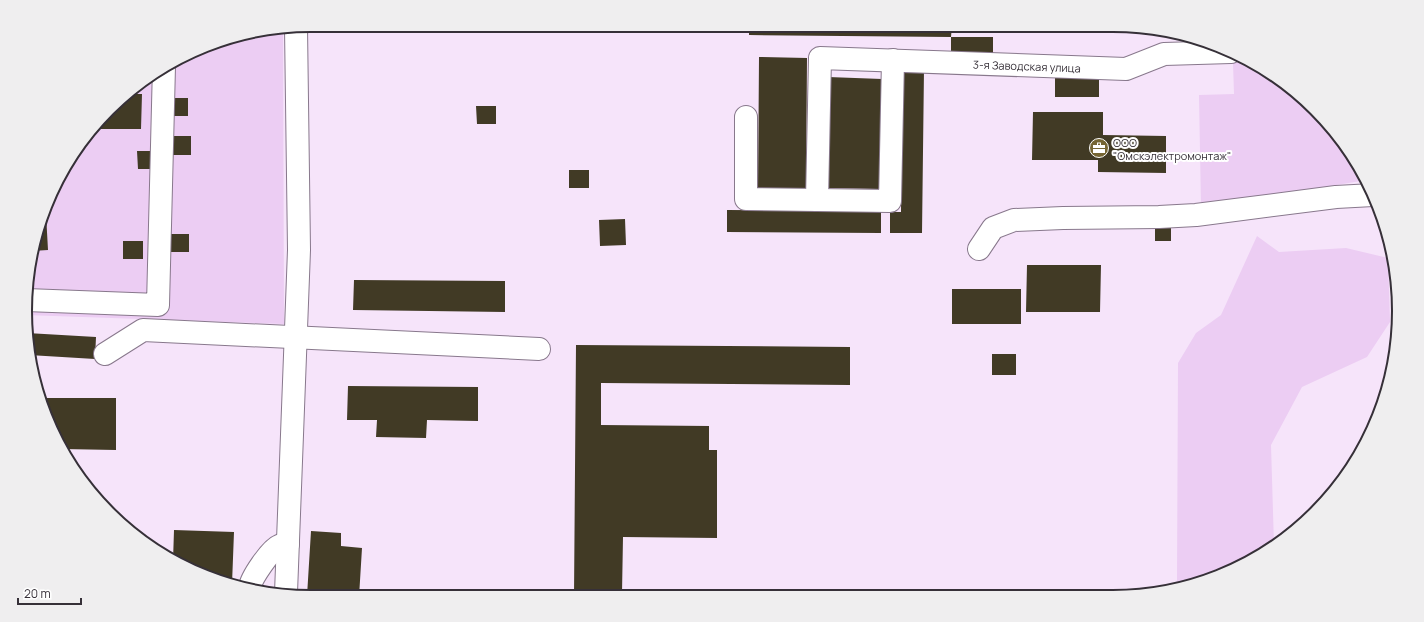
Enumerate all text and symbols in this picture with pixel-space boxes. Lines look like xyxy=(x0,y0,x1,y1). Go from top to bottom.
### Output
street label: 3-я Заводская улица xyxy=(973,56,1081,75)
place label: ООО "Омскэлектромонтаж" xyxy=(1113,135,1231,163)
office icon: ООО "Омскэлектромонтаж" xyxy=(1088,137,1110,159)
scale bar xyxy=(18,580,81,606)
text: 20 m xyxy=(24,585,51,602)

